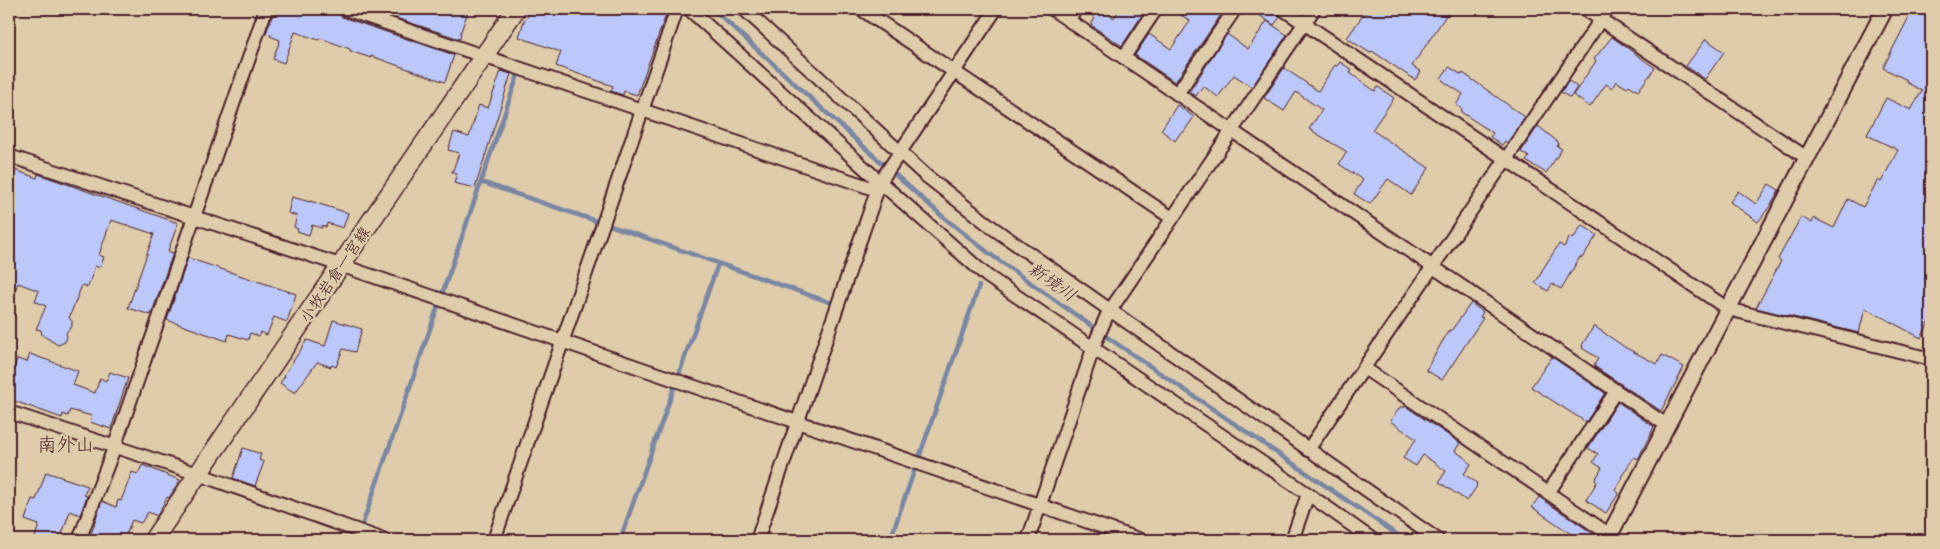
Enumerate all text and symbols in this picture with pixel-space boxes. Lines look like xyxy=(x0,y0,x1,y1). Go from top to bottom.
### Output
street label: 小牧岩倉一宮線 xyxy=(294,222,374,326)
water label: 新境川 xyxy=(1024,256,1082,306)
district label: 南外山 xyxy=(37,431,95,456)

